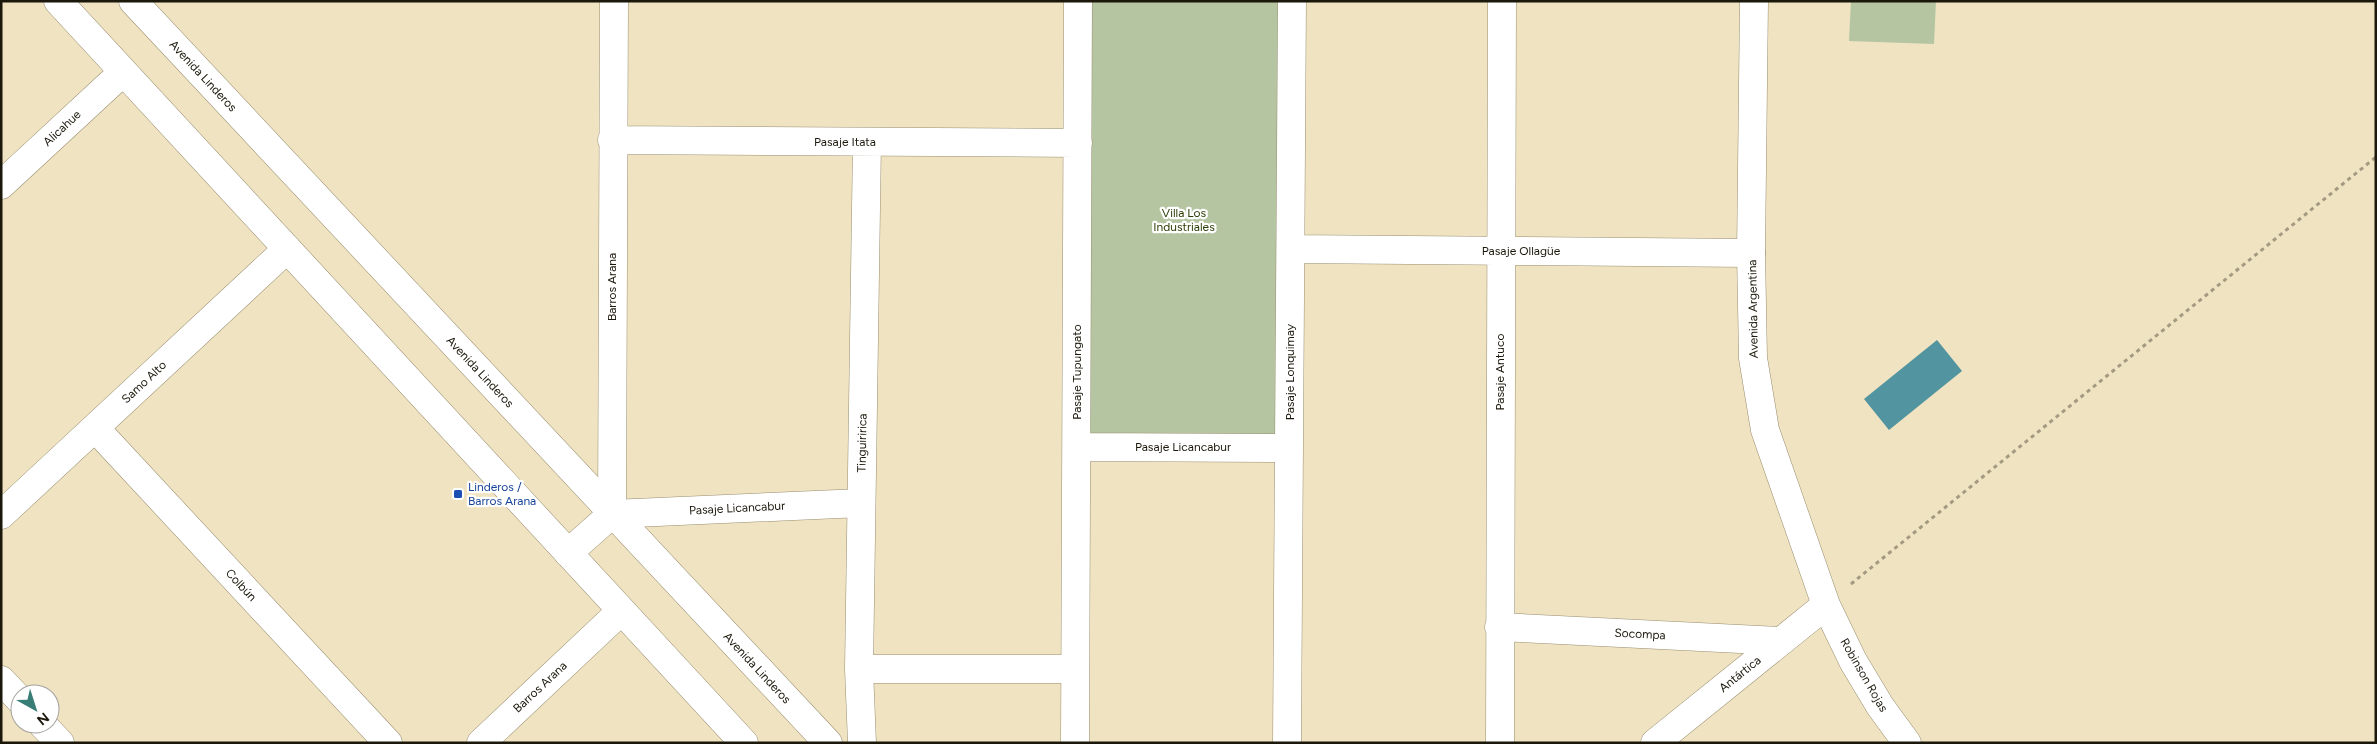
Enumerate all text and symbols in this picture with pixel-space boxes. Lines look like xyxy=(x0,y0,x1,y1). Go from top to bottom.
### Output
street label: Avenida Linderos xyxy=(166,38,240,115)
street label: Alicahue xyxy=(40,107,84,149)
street label: Pasaje Itata xyxy=(814,135,876,149)
park label: Villa Los Industriales xyxy=(1153,206,1215,234)
street label: Pasaje Ollagüe xyxy=(1482,244,1561,258)
street label: Barros Arana xyxy=(605,253,619,321)
street label: Avenida Argentina xyxy=(1745,259,1761,359)
street label: Pasaje Lonquimay xyxy=(1283,323,1297,420)
street label: Pasaje Tupungato xyxy=(1070,324,1084,420)
street label: Avenida Linderos xyxy=(443,334,517,411)
street label: Pasaje Antuco xyxy=(1493,334,1507,410)
street label: Samo Alto xyxy=(119,358,169,406)
street label: Tinguiririca xyxy=(854,413,870,473)
street label: Pasaje Licancabur xyxy=(1135,440,1231,454)
place label: Linderos / Barros Arana xyxy=(468,480,536,508)
marker: Linderos / Barros Arana xyxy=(452,488,464,500)
street label: Pasaje Licancabur xyxy=(689,498,785,518)
street label: Colbún xyxy=(223,566,260,604)
street label: Socompa xyxy=(1614,626,1666,642)
street label: Avenida Linderos xyxy=(720,630,794,707)
street label: Robinson Rojas xyxy=(1837,636,1891,715)
street label: Antártica xyxy=(1716,653,1764,695)
street label: Barros Arana xyxy=(510,659,570,715)
north arrow xyxy=(10,684,60,734)
text: N xyxy=(33,709,52,729)

